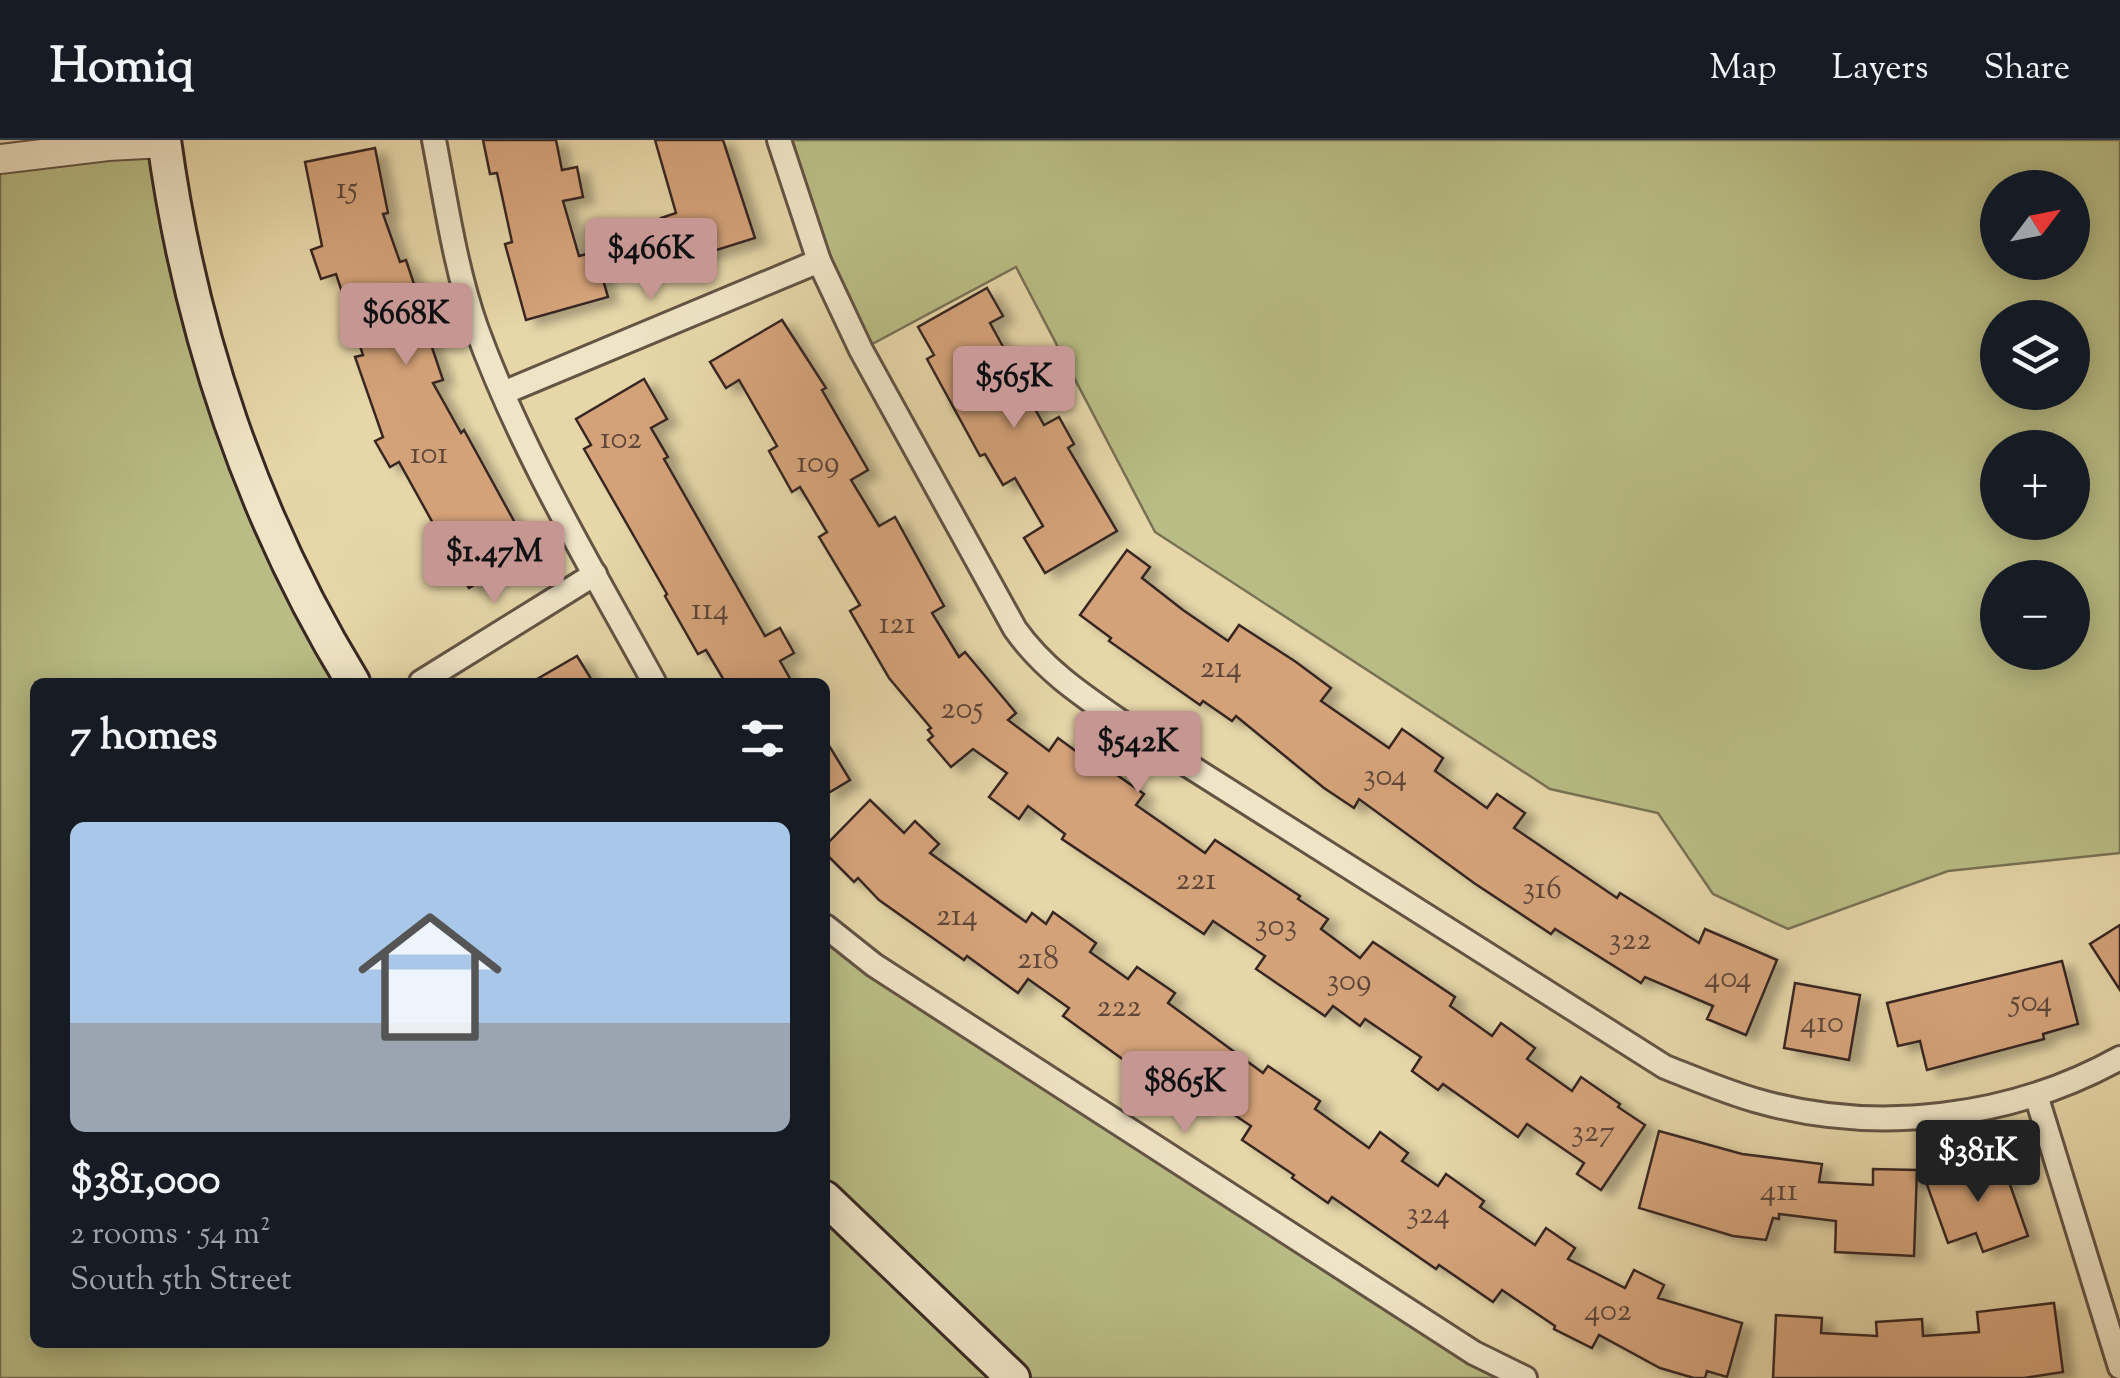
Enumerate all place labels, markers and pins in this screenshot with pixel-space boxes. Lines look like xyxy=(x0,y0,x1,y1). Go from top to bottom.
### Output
pin: $466K xyxy=(581,218,721,303)
pin: $668K xyxy=(336,283,476,368)
pin: $565K xyxy=(944,346,1084,431)
pin: $1.47M xyxy=(413,521,575,606)
pin: $542K xyxy=(1068,711,1208,796)
pin: $865K xyxy=(1115,1051,1255,1136)
pin: $381K xyxy=(1908,1120,2048,1205)

